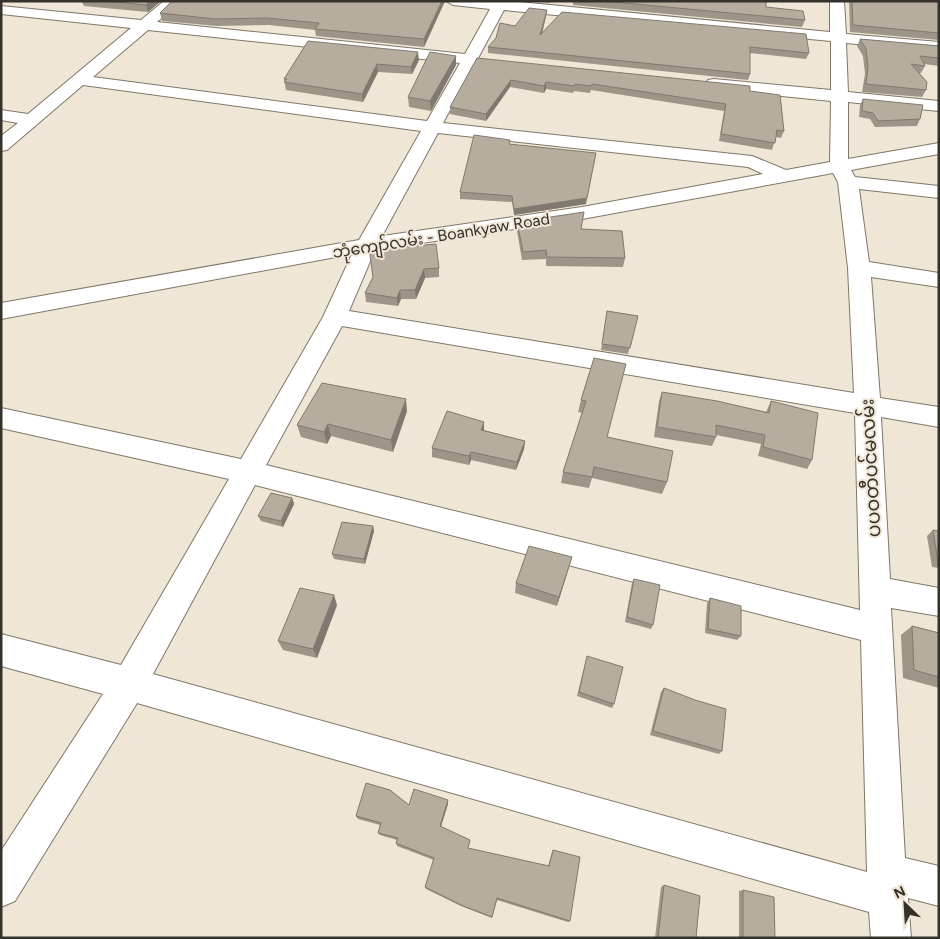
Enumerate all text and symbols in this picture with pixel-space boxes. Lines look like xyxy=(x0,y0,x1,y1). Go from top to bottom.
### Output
street label: ဘုံကျော်လမ်း - Boankyaw Road xyxy=(331,207,552,267)
street label: ပပဝတီပင်မလမ်း xyxy=(852,398,886,538)
north arrow xyxy=(880,879,930,929)
text: N xyxy=(891,883,908,903)

